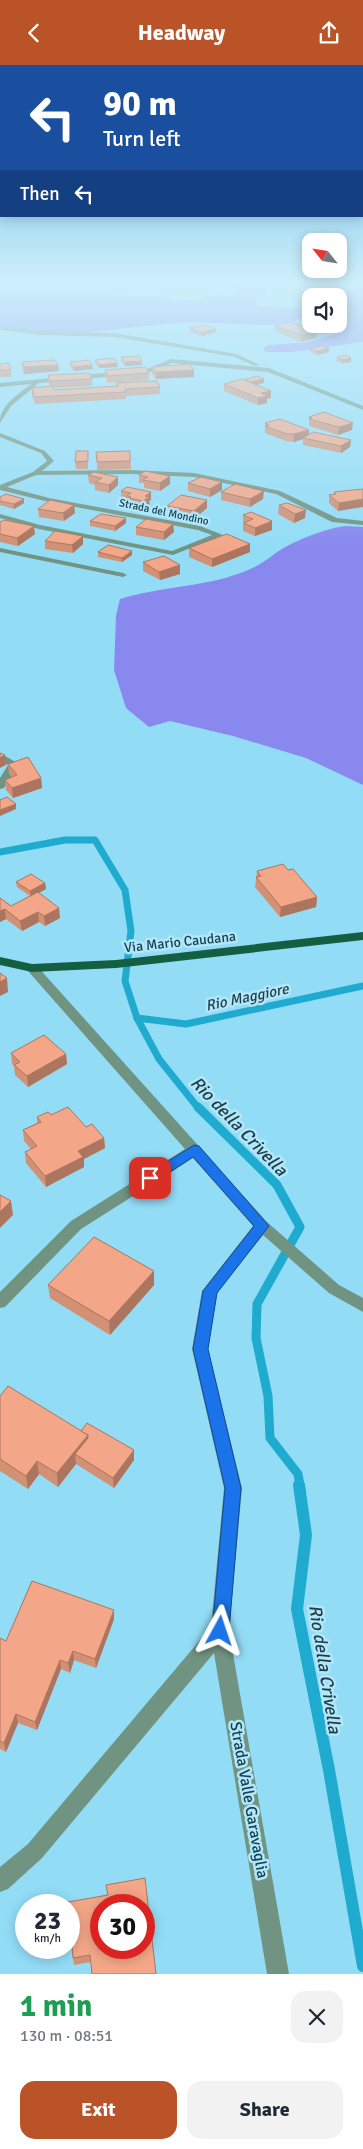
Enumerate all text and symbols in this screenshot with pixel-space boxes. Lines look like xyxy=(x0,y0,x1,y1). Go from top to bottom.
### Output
icon: back xyxy=(20,19,48,47)
text: Headway xyxy=(138,19,225,46)
icon: share xyxy=(315,19,343,47)
text: 90 m xyxy=(103,82,177,125)
icon: left xyxy=(20,85,85,150)
text: Turn left xyxy=(103,125,181,152)
icon: left xyxy=(70,180,98,208)
text: Then xyxy=(20,182,60,206)
north arrow xyxy=(302,233,348,277)
map controls xyxy=(302,233,347,333)
button: sound xyxy=(302,288,347,333)
street label: Strada del Mondino xyxy=(118,496,210,528)
street label: Via Mario Caudana xyxy=(123,928,237,956)
water label: Rio Maggiore xyxy=(204,979,292,1015)
water label: Rio della Crivella xyxy=(186,1072,293,1181)
pin xyxy=(129,1157,171,1199)
icon: arrive xyxy=(136,1164,164,1192)
water label: Rio della Crivella xyxy=(304,1603,346,1736)
position arrow xyxy=(193,1604,245,1656)
street label: Strada Valle Garavaglia xyxy=(225,1720,273,1880)
speed limit sign: 30 xyxy=(90,1894,155,1959)
text: 23 xyxy=(34,1905,61,1936)
text: km/h xyxy=(34,1931,61,1946)
text: 1 min xyxy=(20,1988,92,2025)
button: close xyxy=(291,1991,343,2043)
text: 130 m · 08:51 xyxy=(20,2026,113,2046)
button: Exit xyxy=(20,2081,177,2139)
button: Share xyxy=(187,2081,343,2139)

